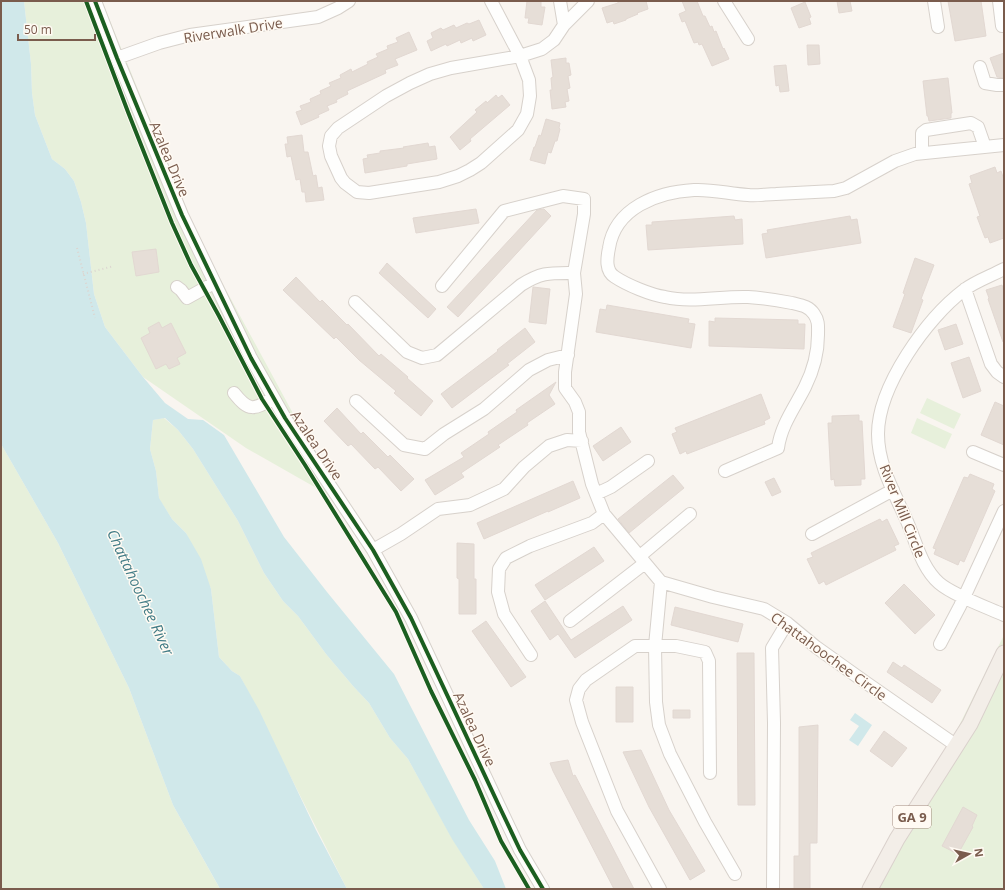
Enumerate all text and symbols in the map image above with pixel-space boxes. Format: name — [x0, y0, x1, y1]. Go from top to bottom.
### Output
street label: Riverwalk Drive — [182, 13, 284, 47]
scale bar — [18, 16, 95, 42]
text: 50 m — [24, 21, 52, 38]
street label: Azalea Drive — [146, 118, 194, 200]
street label: Azalea Drive — [287, 406, 347, 484]
street label: River Mill Circle — [876, 461, 930, 561]
water label: Chattahoochee River — [103, 526, 179, 659]
street label: Chattahoochee Circle — [767, 607, 891, 705]
street label: Azalea Drive — [449, 689, 501, 770]
road number: GA 9 — [893, 806, 931, 828]
north arrow — [949, 834, 989, 874]
text: N — [971, 847, 987, 858]

